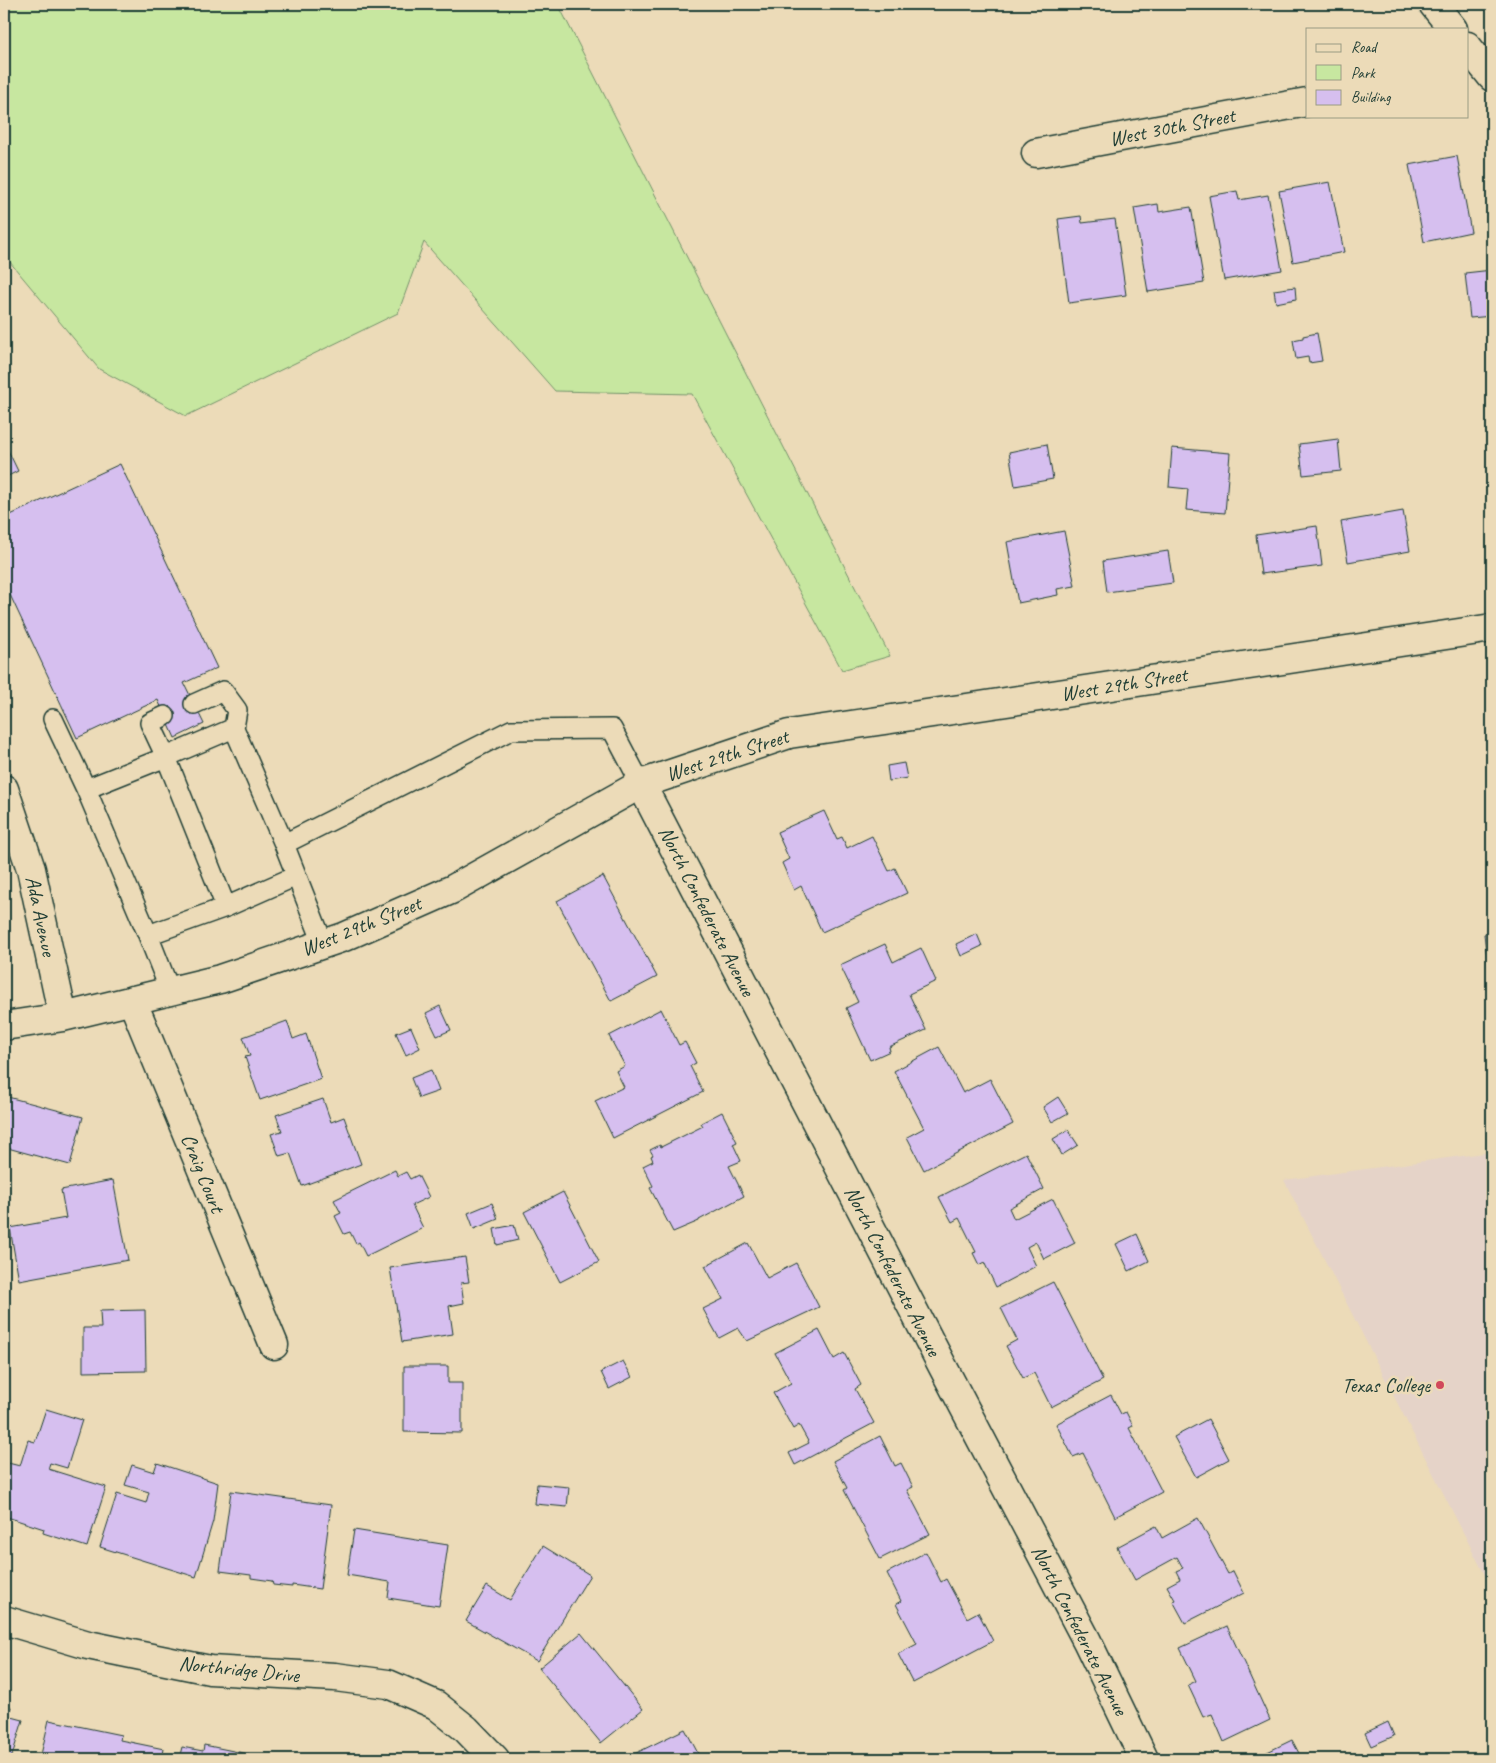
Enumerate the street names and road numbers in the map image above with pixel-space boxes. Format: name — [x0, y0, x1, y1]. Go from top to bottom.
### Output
street label: West 30th Street — [1107, 102, 1239, 152]
street label: West 29th Street — [1059, 661, 1191, 707]
street label: West 29th Street — [663, 722, 793, 787]
street label: North Confederate Avenue — [653, 822, 762, 1001]
street label: Ada Avenue — [20, 873, 63, 961]
street label: West 29th Street — [297, 889, 427, 962]
street label: Craig Court — [175, 1130, 231, 1218]
street label: North Confederate Avenue — [839, 1182, 948, 1361]
street label: North Confederate Avenue — [1026, 1541, 1135, 1720]
street label: Northridge Drive — [178, 1650, 302, 1688]

